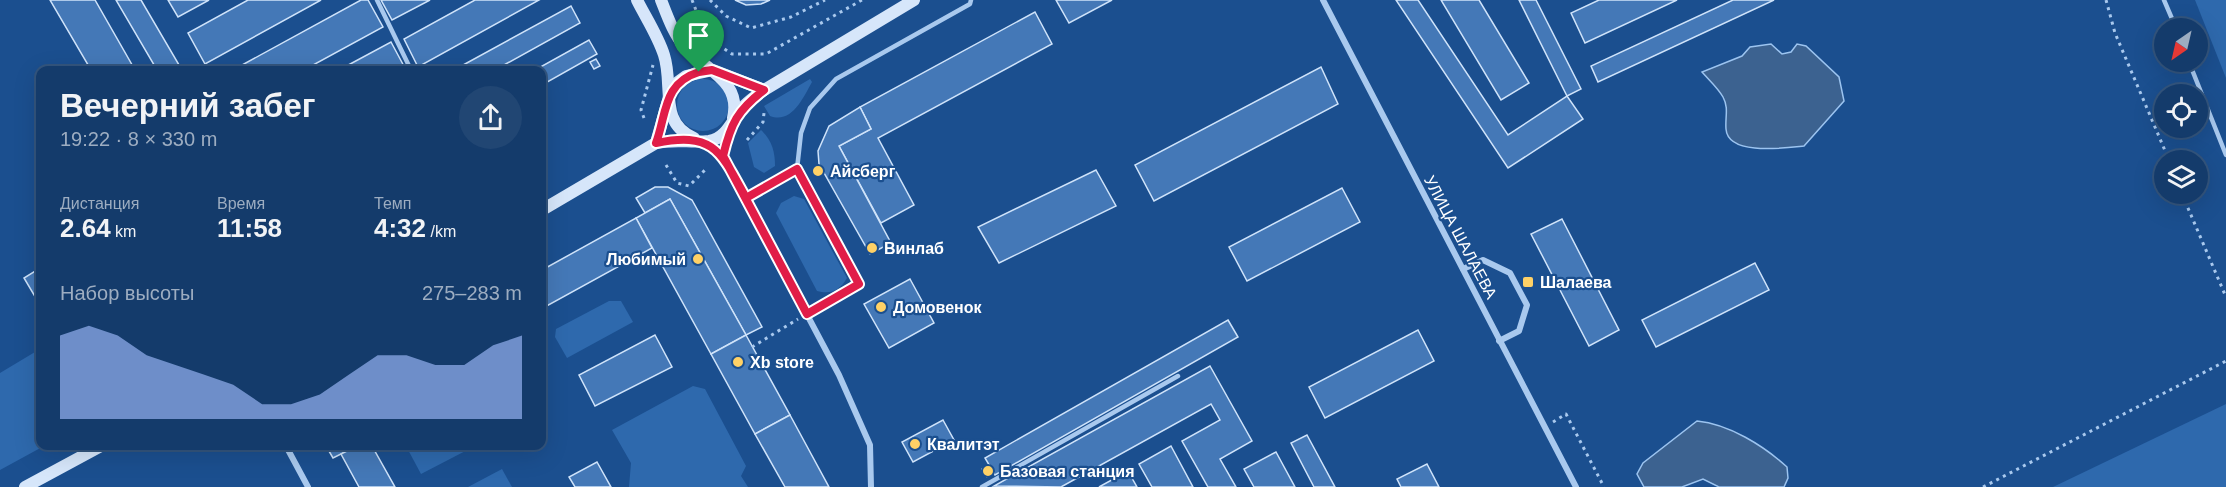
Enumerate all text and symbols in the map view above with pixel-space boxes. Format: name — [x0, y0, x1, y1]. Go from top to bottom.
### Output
pin — [673, 10, 724, 72]
north arrow — [2154, 18, 2208, 72]
map controls — [2154, 18, 2208, 204]
icon: arrive — [682, 19, 715, 52]
button: locate — [2154, 84, 2208, 138]
button: share — [459, 86, 522, 149]
text: Вечерний забег — [60, 87, 316, 124]
text: 19:22 · 8 × 330 m — [60, 128, 217, 150]
button: layers — [2154, 150, 2208, 204]
place label: Айсберг — [830, 163, 896, 180]
marker: Айсберг — [811, 164, 825, 178]
street label: УЛИЦА ШАЛАЕВА — [1421, 173, 1500, 302]
text: Дистанция — [60, 195, 139, 212]
text: Время — [217, 195, 265, 212]
text: Темп — [374, 195, 411, 212]
text: 2.64 — [60, 213, 111, 243]
text: 11:58 — [217, 213, 282, 243]
text: 4:32 — [374, 213, 426, 243]
text: km — [111, 223, 136, 240]
text: /km — [426, 223, 456, 240]
place label: Винлаб — [884, 240, 944, 257]
marker: Винлаб — [865, 241, 879, 255]
place label: Любимый — [606, 251, 686, 268]
marker: Любимый — [691, 252, 705, 266]
place label: Шалаева — [1540, 274, 1612, 291]
marker: Шалаева — [1521, 275, 1535, 289]
text: Набор высоты — [60, 282, 194, 304]
text: 275–283 m — [422, 282, 522, 304]
place label: Домовенок — [893, 299, 983, 316]
marker: Домовенок — [874, 300, 888, 314]
place label: Xb store — [750, 354, 814, 371]
marker: Xb store — [731, 355, 745, 369]
place label: Квалитэт — [927, 436, 1000, 453]
marker: Квалитэт — [908, 437, 922, 451]
place label: Базовая станция — [1000, 463, 1135, 480]
marker: Базовая станция — [981, 464, 995, 478]

